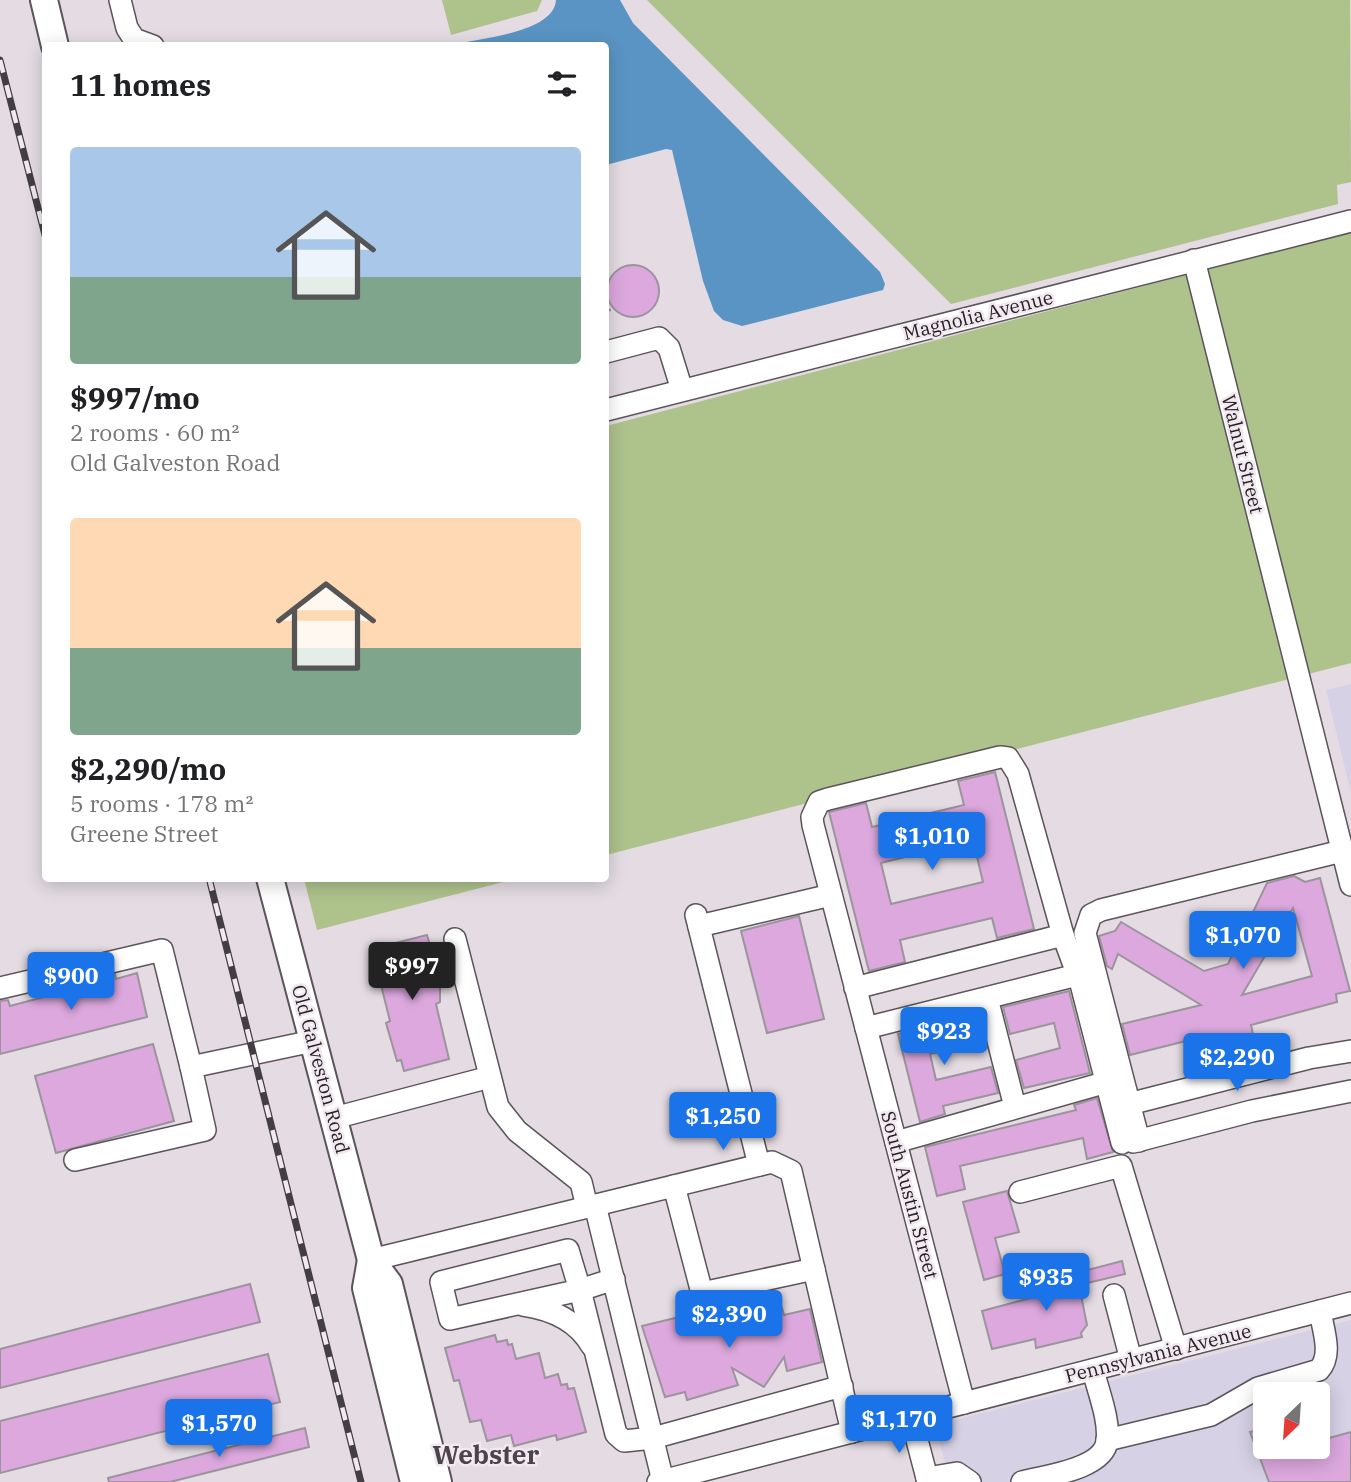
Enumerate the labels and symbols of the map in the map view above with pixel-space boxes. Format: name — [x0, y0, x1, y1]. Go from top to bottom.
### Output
street label: Magnolia Avenue — [901, 285, 1055, 345]
street label: Walnut Street — [1217, 392, 1269, 516]
pin: $1,010 — [875, 812, 989, 872]
pin: $1,070 — [1186, 912, 1300, 971]
pin: $997 — [371, 942, 453, 1002]
pin: $900 — [30, 953, 112, 1012]
street label: Old Galveston Road — [287, 982, 355, 1156]
pin: $923 — [903, 1007, 985, 1067]
pin: $2,290 — [1180, 1034, 1294, 1093]
pin: $1,250 — [666, 1092, 780, 1152]
street label: South Austin Street — [876, 1108, 944, 1282]
pin: $935 — [1005, 1254, 1087, 1313]
pin: $2,390 — [672, 1290, 786, 1350]
street label: Pennsylvania Avenue — [1062, 1318, 1254, 1388]
north arrow — [1253, 1382, 1330, 1460]
pin: $1,170 — [842, 1396, 956, 1455]
pin: $1,570 — [162, 1400, 276, 1459]
district label: Webster — [433, 1437, 540, 1471]

